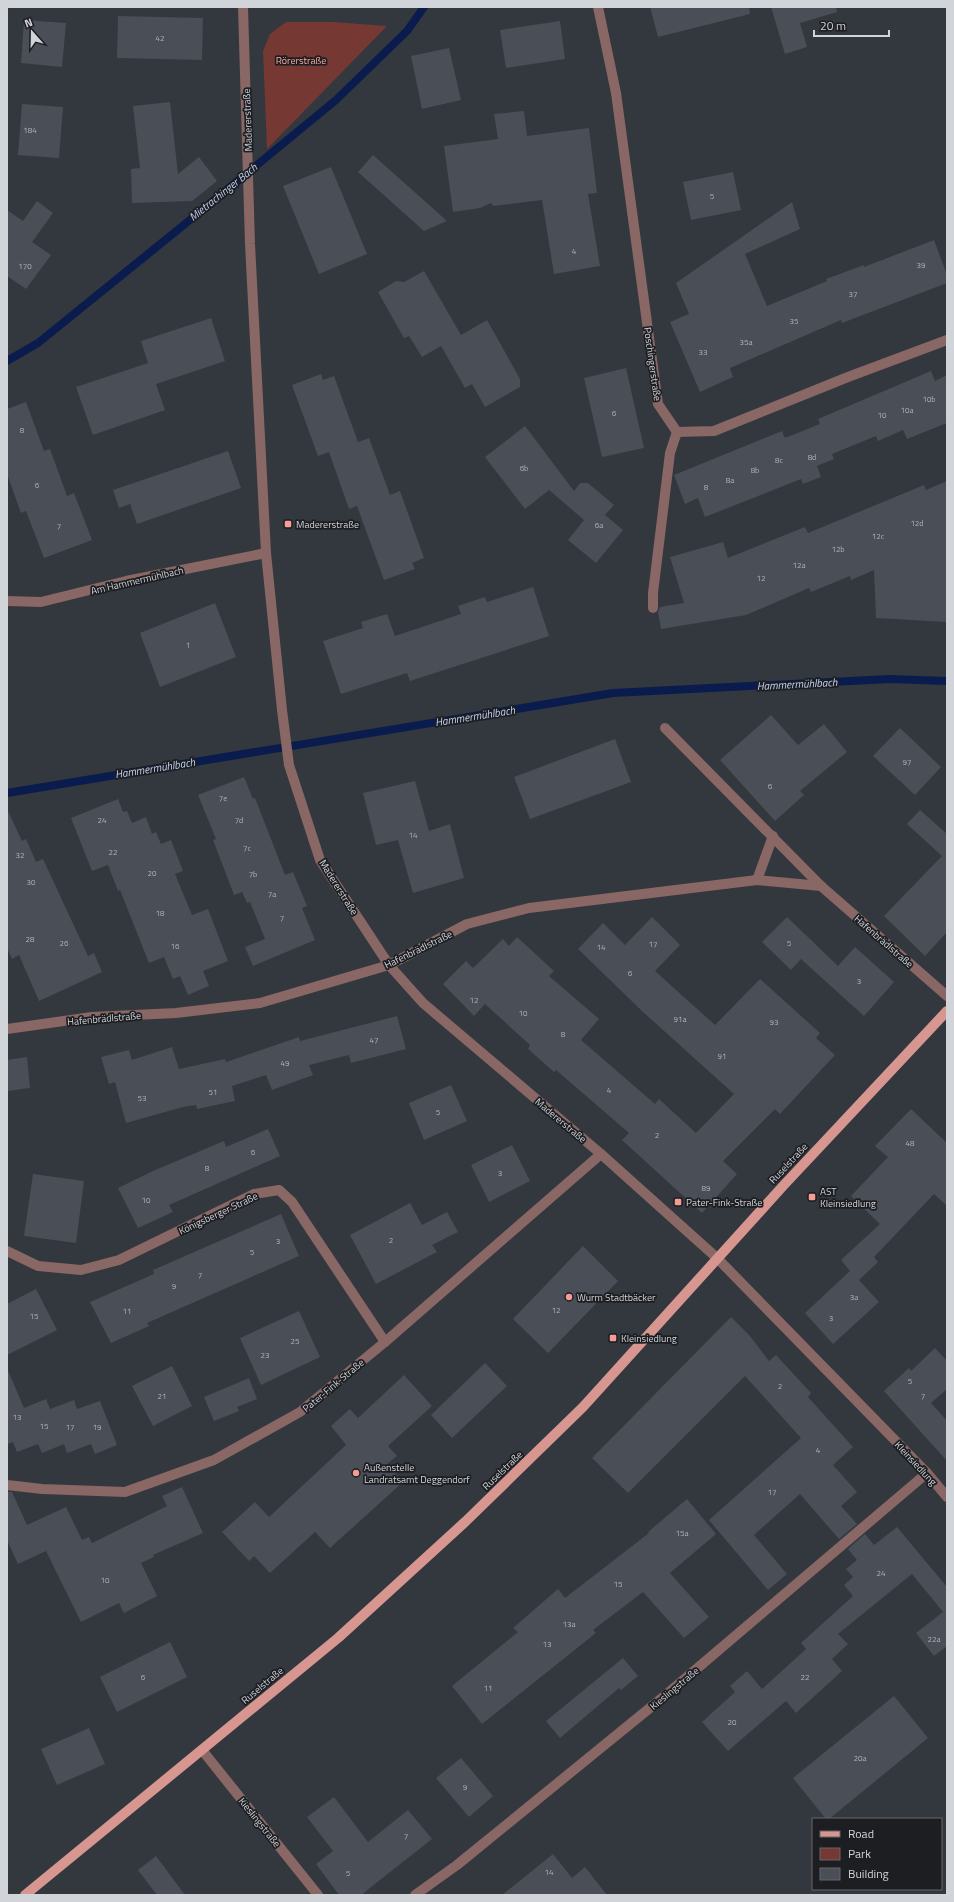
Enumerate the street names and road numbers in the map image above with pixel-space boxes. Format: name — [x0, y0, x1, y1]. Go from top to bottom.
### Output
street label: Madererstraße — [239, 88, 256, 152]
street label: Poschingerstraße — [640, 326, 665, 402]
street label: Am Hammermühlbach — [89, 563, 185, 598]
street label: Madererstraße — [316, 857, 362, 918]
street label: Hafenbrädlstraße — [851, 911, 917, 971]
street label: Hafenbrädlstraße — [382, 926, 455, 972]
street label: Hafenbrädlstraße — [66, 1008, 142, 1029]
street label: Madererstraße — [532, 1094, 590, 1146]
street label: Ruselstraße — [766, 1140, 811, 1187]
street label: Königsberger Straße — [176, 1189, 260, 1238]
street label: Pater-Fink-Straße — [299, 1355, 367, 1416]
street label: Kleinsiedlung — [891, 1438, 940, 1489]
street label: Ruselstraße — [479, 1447, 526, 1493]
street label: Ruselstraße — [238, 1663, 287, 1707]
street label: Kieslingstraße — [647, 1663, 702, 1713]
street label: Kieslingstraße — [235, 1794, 284, 1850]

